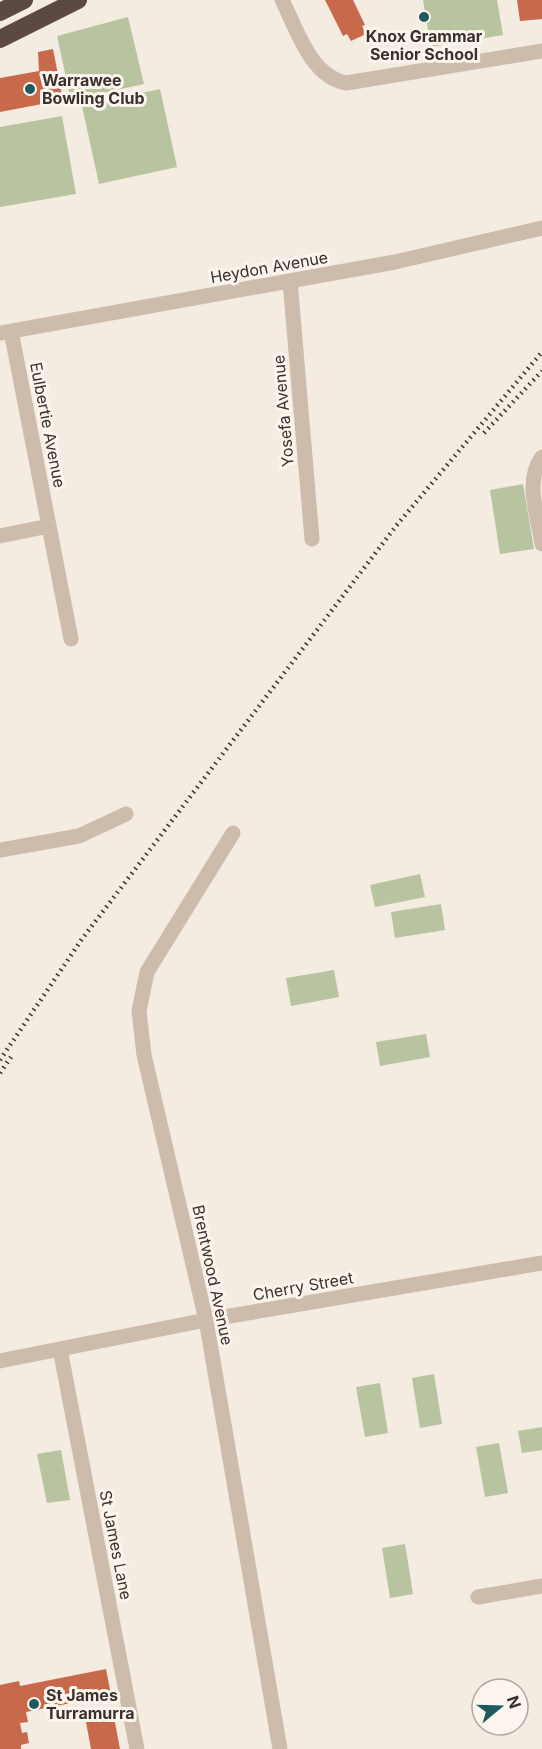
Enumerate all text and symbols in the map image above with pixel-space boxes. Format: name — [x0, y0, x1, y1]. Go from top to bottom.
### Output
marker: Knox Grammar Senior School — [417, 10, 431, 24]
place label: Knox Grammar Senior School — [366, 26, 483, 64]
place label: Warrawee Bowling Club — [42, 70, 145, 108]
marker: Warrawee Bowling Club — [23, 82, 37, 96]
street label: Heydon Avenue — [209, 247, 329, 287]
street label: Yosefa Avenue — [268, 354, 298, 468]
street label: Eulbertie Avenue — [26, 361, 70, 489]
street label: Brentwood Avenue — [188, 1203, 238, 1347]
street label: Cherry Street — [251, 1267, 355, 1305]
street label: St James Lane — [96, 1489, 136, 1601]
north arrow — [470, 1677, 530, 1737]
place label: St James Turramurra — [46, 1685, 134, 1723]
text: N — [503, 1693, 526, 1711]
marker: St James Turramurra — [27, 1697, 41, 1711]

